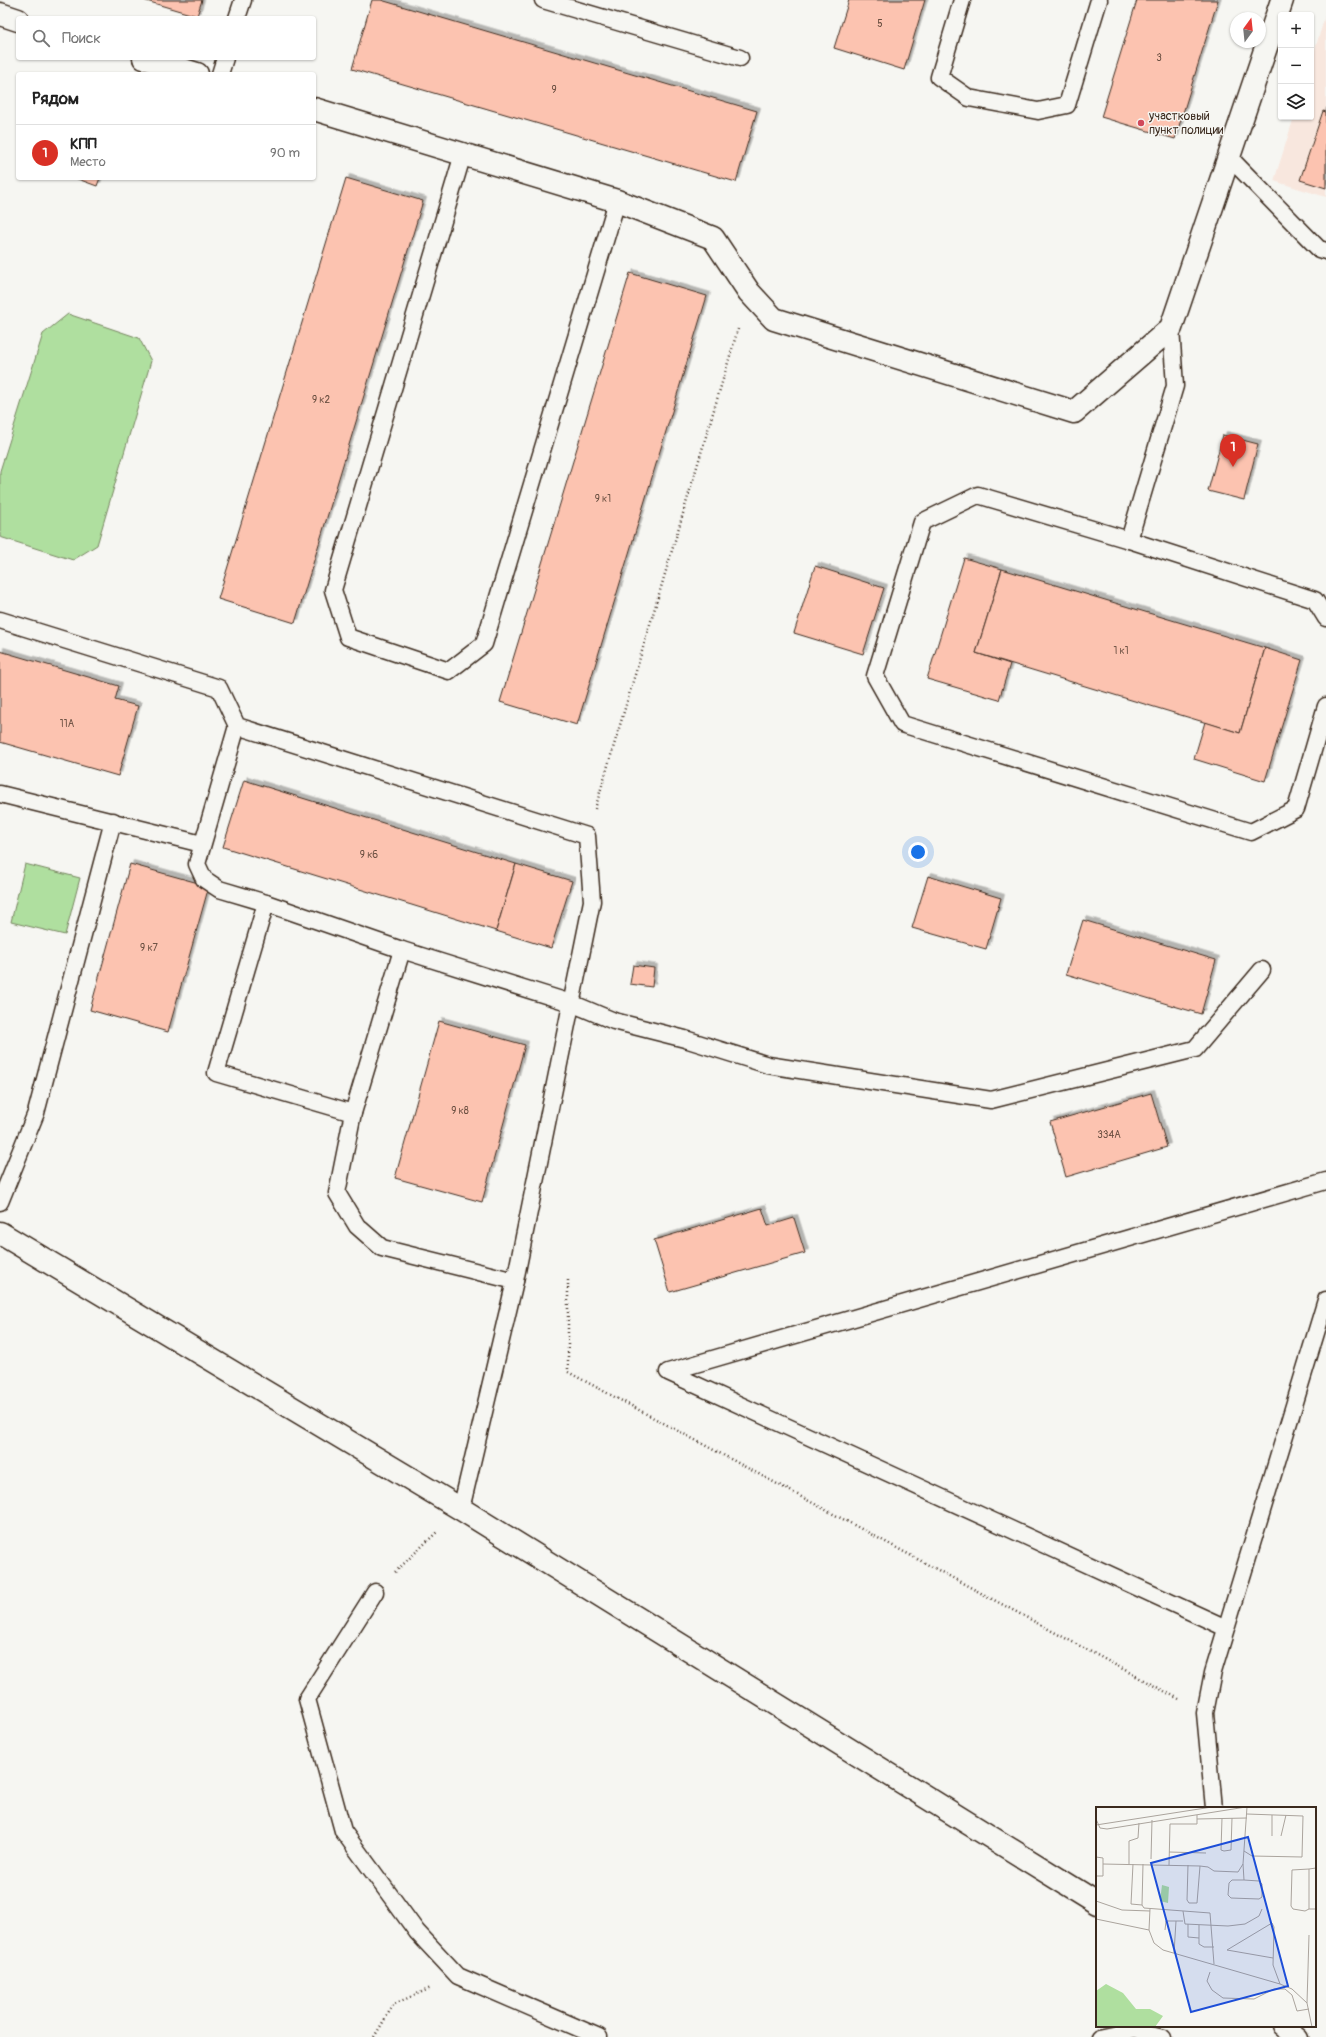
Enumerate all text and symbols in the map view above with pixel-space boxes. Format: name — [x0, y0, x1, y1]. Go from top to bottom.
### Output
north arrow — [1230, 12, 1266, 48]
map controls — [1278, 12, 1314, 120]
button: + — [1278, 12, 1314, 48]
search box — [16, 16, 316, 60]
house number: 5 — [877, 18, 883, 30]
icon: search — [30, 27, 52, 49]
text: Поиск — [62, 29, 101, 48]
button: − — [1278, 48, 1314, 84]
house number: 3 — [1156, 52, 1162, 64]
house number: 9 — [551, 84, 557, 96]
button: layers — [1278, 84, 1314, 120]
text: Рядом — [32, 88, 79, 109]
place label: участковый пункт полиции — [1148, 109, 1224, 138]
marker: участковый пункт полиции — [1136, 118, 1146, 128]
text: КПП — [70, 135, 97, 154]
text: 1 — [42, 145, 48, 161]
text: 90 m — [270, 145, 300, 161]
text: Место — [70, 154, 106, 170]
house number: 9 к2 — [312, 394, 330, 406]
pin: 1 — [1220, 434, 1246, 467]
house number: 9 к1 — [595, 493, 611, 505]
house number: 1 к1 — [1113, 645, 1129, 657]
house number: 11А — [60, 718, 75, 730]
your location — [908, 842, 928, 862]
house number: 9 к6 — [360, 849, 378, 861]
house number: 9 к7 — [140, 942, 159, 954]
house number: 9 к8 — [451, 1105, 469, 1117]
house number: 334А — [1097, 1129, 1121, 1141]
inset map — [1096, 1807, 1316, 2027]

